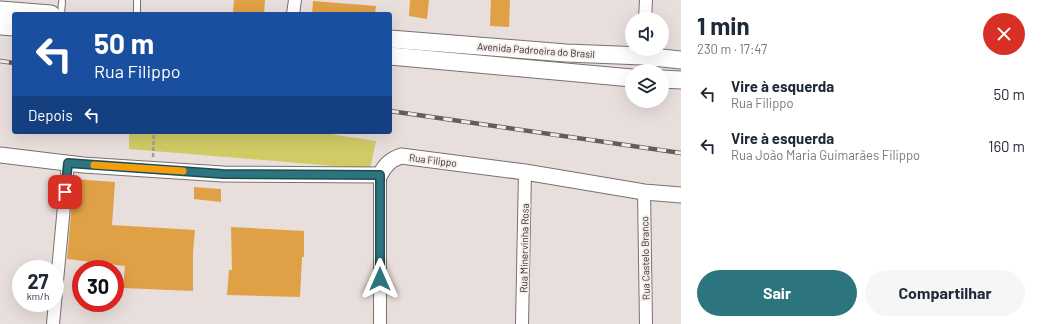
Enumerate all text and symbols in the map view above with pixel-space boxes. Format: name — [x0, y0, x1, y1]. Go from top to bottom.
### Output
text: 1 min — [697, 11, 750, 40]
map controls — [625, 12, 669, 108]
button: sound — [625, 12, 669, 56]
button: close — [983, 13, 1025, 55]
text: 50 m — [94, 26, 154, 60]
icon: left — [28, 28, 80, 80]
street label: Avenida Padroeira do Brasil — [477, 40, 595, 60]
text: 230 m · 17:47 — [697, 41, 767, 57]
text: Rua Filippo — [94, 60, 181, 82]
button: layers — [625, 64, 669, 108]
text: Vire à esquerda — [731, 77, 834, 95]
icon: left — [697, 83, 719, 105]
text: 50 m — [993, 85, 1025, 103]
text: Rua Filippo — [731, 95, 794, 111]
icon: left — [81, 104, 103, 126]
text: Depois — [28, 106, 73, 124]
text: Vire à esquerda — [731, 129, 834, 147]
icon: left — [697, 135, 719, 157]
text: 160 m — [988, 137, 1025, 155]
text: Rua João Maria Guimarães Filippo — [731, 147, 920, 163]
street label: Rua Filippo — [408, 151, 458, 169]
pin — [48, 175, 82, 209]
icon: arrive — [54, 181, 76, 203]
street label: Rua Minervinha Rosa — [517, 203, 531, 293]
street label: Rua Castelo Branco — [638, 216, 652, 300]
position arrow — [359, 258, 401, 300]
speed limit sign: 30 — [72, 260, 124, 312]
text: 27 — [27, 269, 49, 293]
button: Sair — [697, 270, 857, 316]
button: Compartilhar — [865, 270, 1025, 316]
text: km/h — [27, 290, 49, 302]

